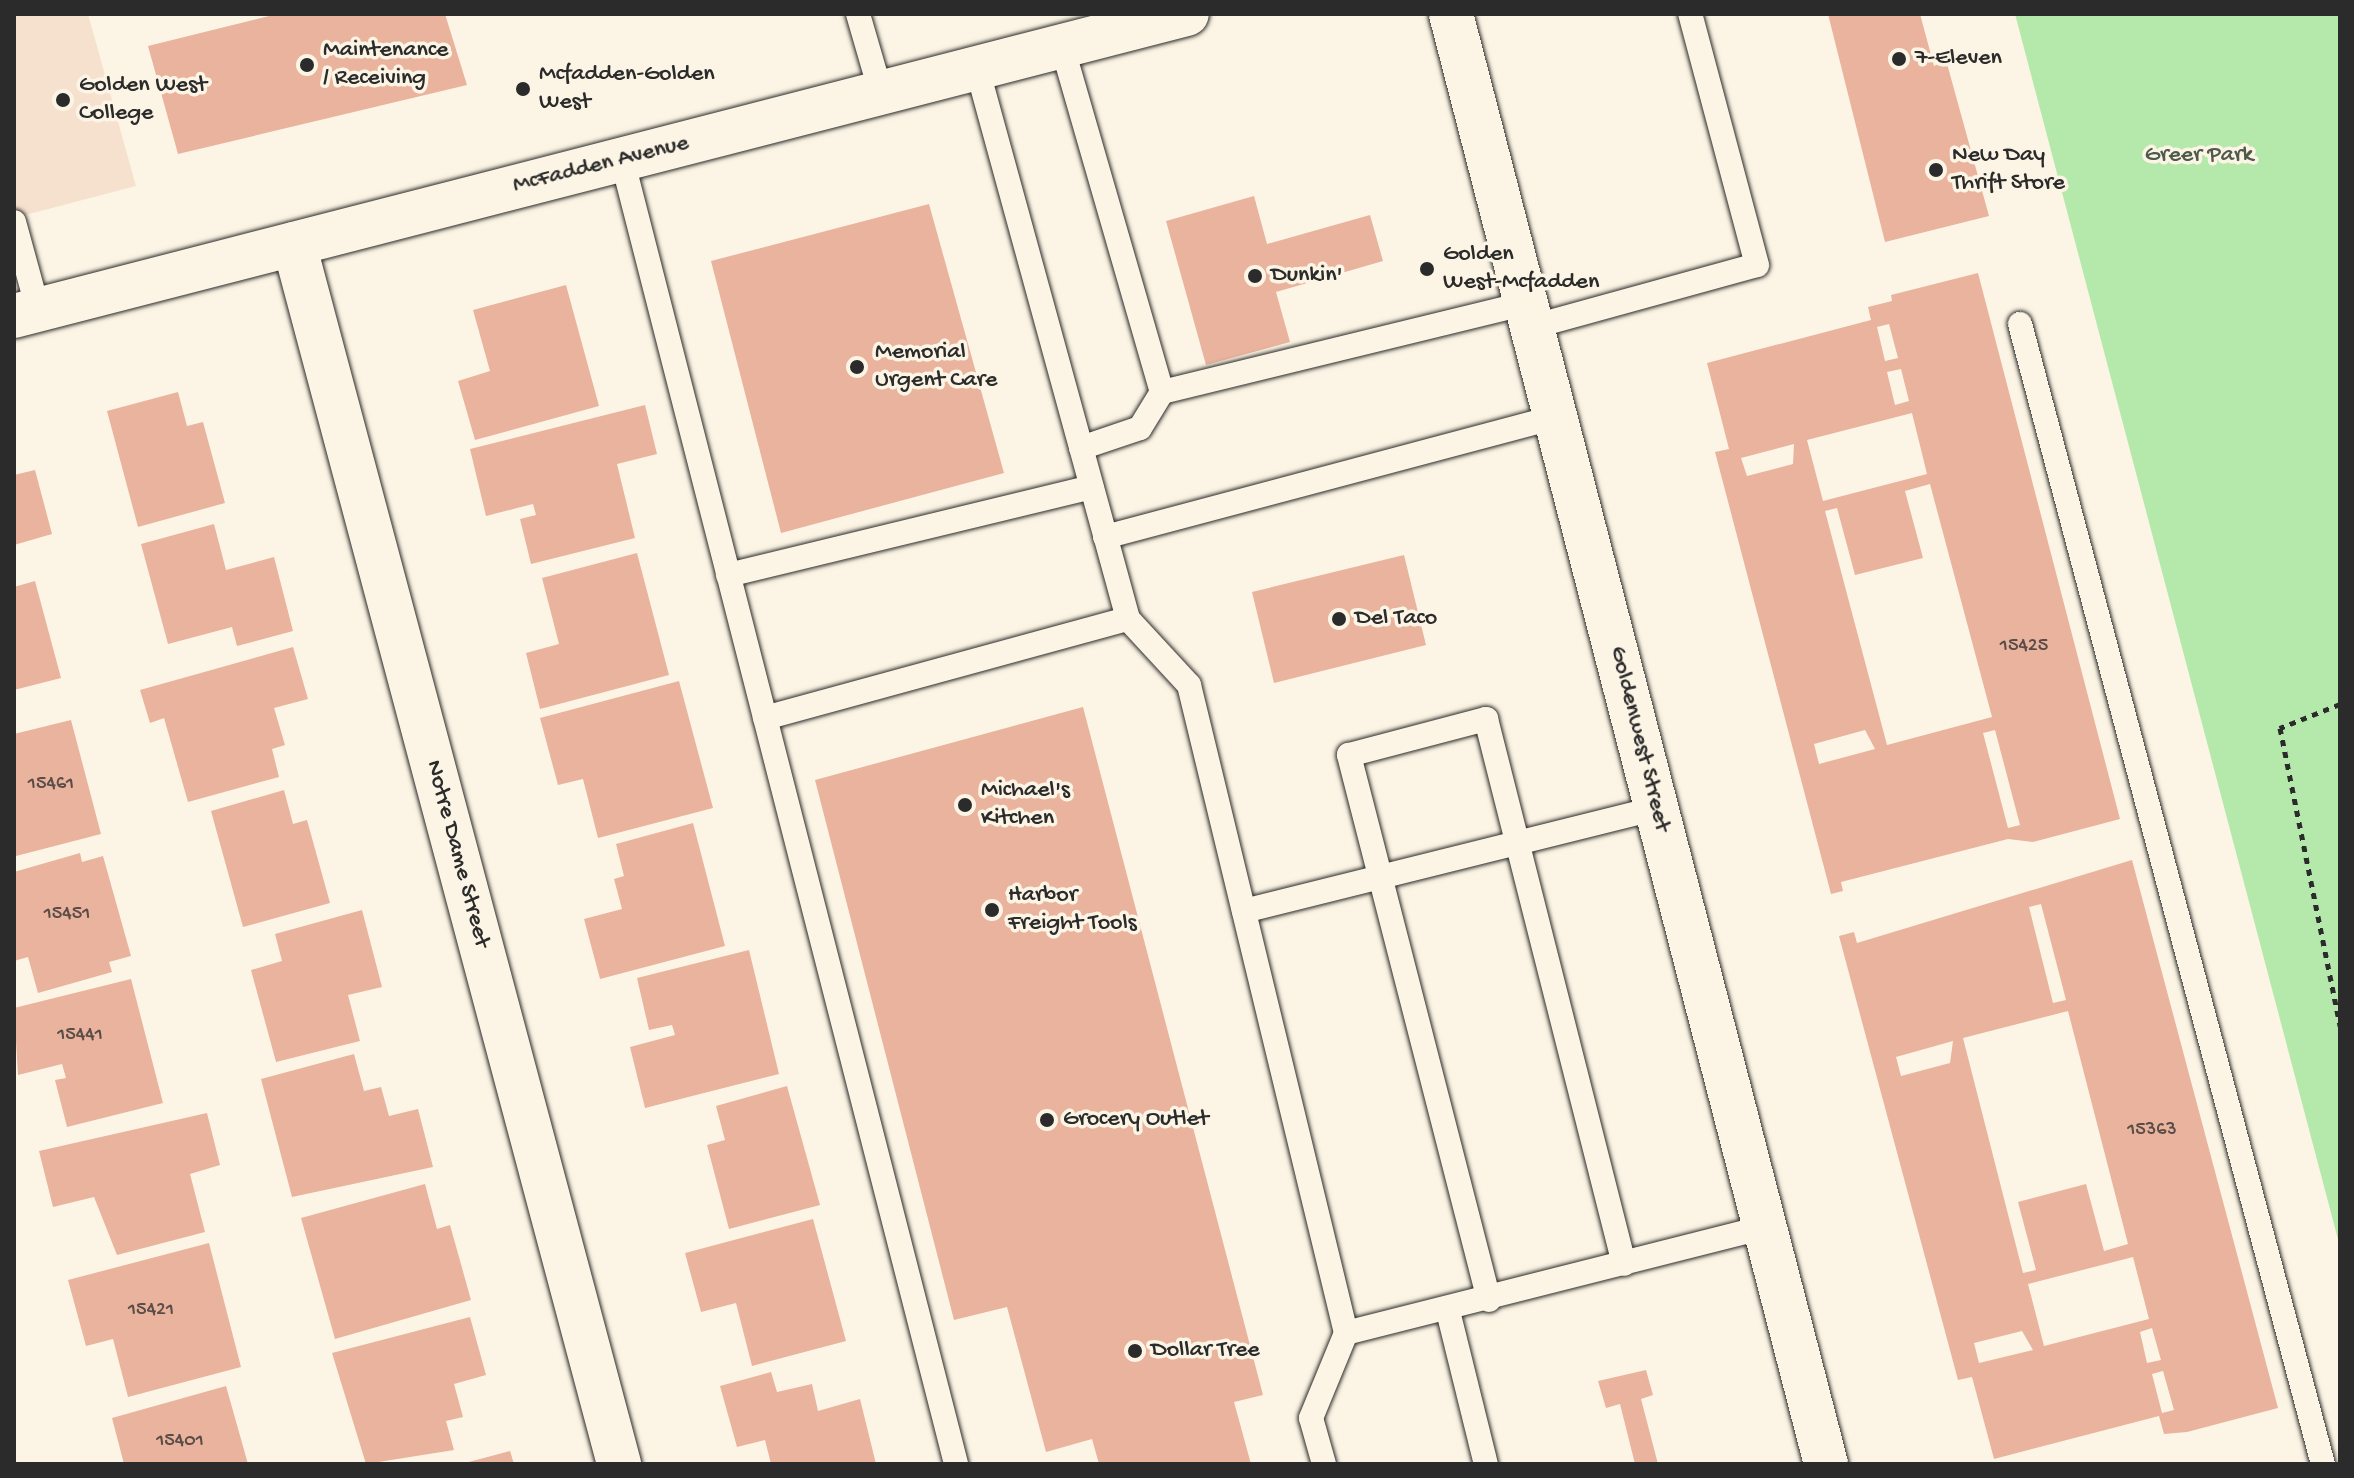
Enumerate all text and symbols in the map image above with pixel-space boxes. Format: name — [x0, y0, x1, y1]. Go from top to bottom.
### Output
place label: Maintenance / Receiving — [323, 37, 448, 93]
place label: 7-Eleven — [1915, 45, 2002, 73]
marker: 7-Eleven — [1890, 50, 1908, 68]
marker: Maintenance / Receiving — [298, 56, 316, 74]
place label: Mcfadden-Golden West — [539, 61, 715, 117]
place label: Golden West College — [79, 72, 207, 128]
marker: Mcfadden-Golden West — [514, 80, 532, 98]
marker: Golden West College — [54, 91, 72, 109]
street label: McFadden Avenue — [510, 129, 692, 201]
place label: New Day Thrift Store — [1952, 142, 2065, 198]
park label: Greer Park — [2145, 142, 2253, 170]
marker: New Day Thrift Store — [1927, 161, 1945, 179]
place label: Golden West-Mcfadden — [1443, 241, 1599, 297]
marker: Golden West-Mcfadden — [1418, 260, 1436, 278]
place label: Dunkin' — [1271, 262, 1343, 290]
marker: Dunkin' — [1246, 267, 1264, 285]
place label: Memorial Urgent Care — [875, 339, 997, 395]
marker: Memorial Urgent Care — [846, 356, 868, 378]
place label: Del Taco — [1355, 605, 1437, 633]
marker: Del Taco — [1330, 610, 1348, 628]
house number: 15425 — [2000, 634, 2048, 658]
street label: Goldenwest Street — [1602, 643, 1676, 835]
street label: Notre Dame Street — [418, 757, 496, 951]
house number: 15461 — [28, 772, 74, 796]
place label: Michael's Kitchen — [981, 777, 1070, 833]
marker: Michael's Kitchen — [956, 796, 974, 814]
place label: Harbor Freight Tools — [1008, 882, 1137, 938]
marker: Harbor Freight Tools — [983, 901, 1001, 919]
house number: 15451 — [44, 902, 90, 926]
house number: 15441 — [57, 1023, 103, 1047]
place label: Grocery Outlet — [1063, 1106, 1209, 1134]
marker: Grocery Outlet — [1038, 1111, 1056, 1129]
house number: 15363 — [2127, 1118, 2177, 1142]
house number: 15421 — [128, 1298, 174, 1322]
place label: Dollar Tree — [1151, 1337, 1260, 1365]
marker: Dollar Tree — [1126, 1342, 1144, 1360]
house number: 15401 — [156, 1429, 204, 1453]

